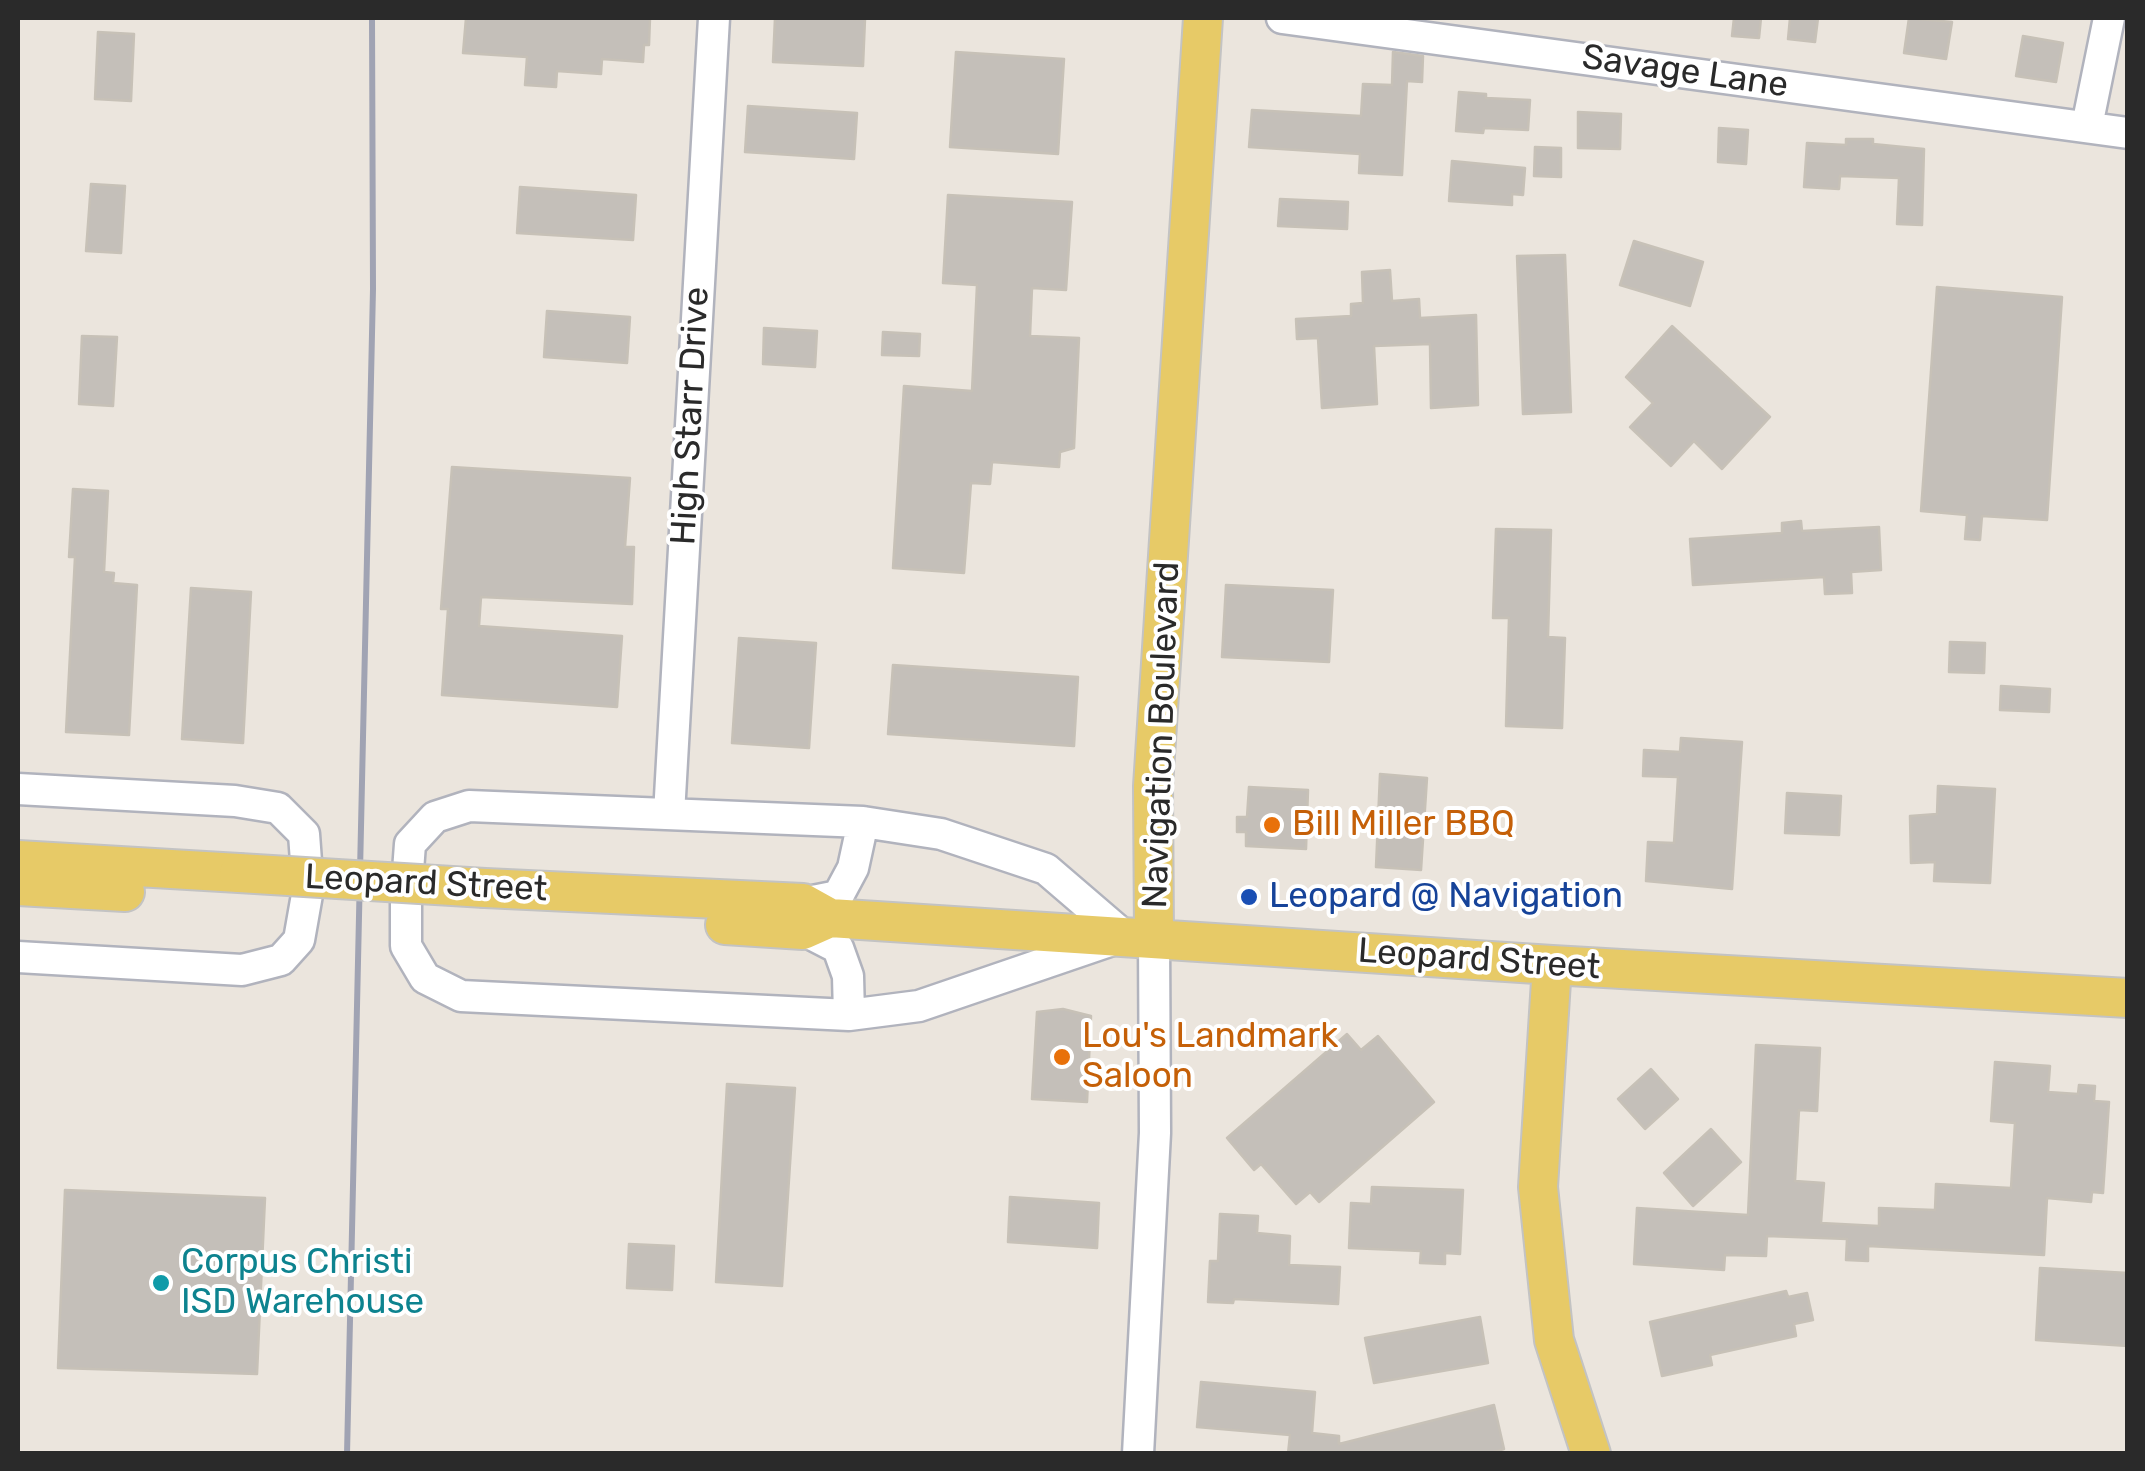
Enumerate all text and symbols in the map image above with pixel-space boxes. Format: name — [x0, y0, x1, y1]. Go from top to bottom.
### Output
street label: Savage Lane — [1579, 37, 1791, 107]
street label: High Starr Drive — [663, 286, 719, 546]
street label: Navigation Boulevard — [1135, 561, 1189, 909]
place label: Bill Miller BBQ — [1292, 804, 1515, 846]
marker: Bill Miller BBQ — [1261, 814, 1283, 836]
street label: Leopard Street — [304, 857, 548, 911]
place label: Leopard @ Navigation — [1269, 876, 1623, 918]
marker: Leopard @ Navigation — [1238, 886, 1260, 908]
street label: Leopard Street — [1356, 931, 1602, 989]
place label: Lou's Landmark Saloon — [1082, 1016, 1338, 1098]
marker: Lou's Landmark Saloon — [1051, 1046, 1073, 1068]
place label: Corpus Christi ISD Warehouse — [181, 1242, 424, 1324]
marker: Corpus Christi ISD Warehouse — [150, 1272, 172, 1294]

